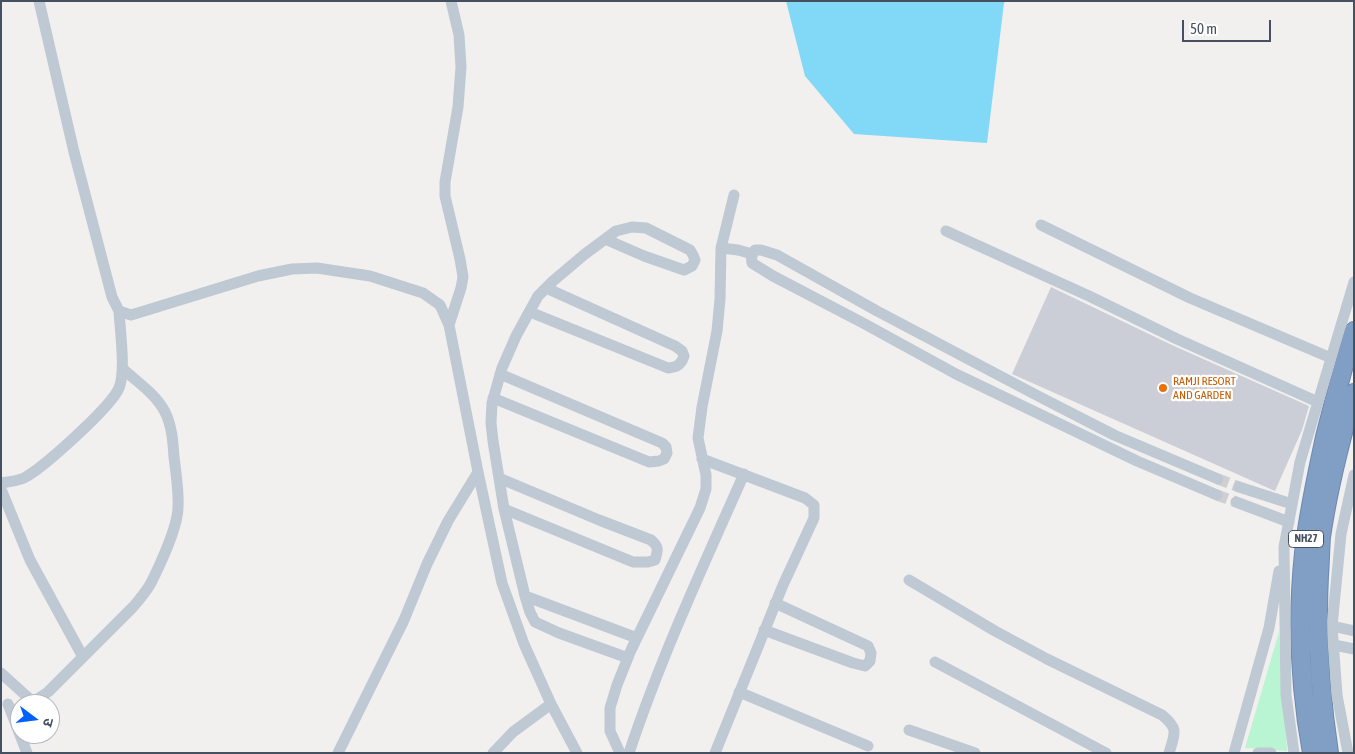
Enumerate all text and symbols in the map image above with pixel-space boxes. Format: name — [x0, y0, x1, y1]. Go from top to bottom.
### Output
scale bar — [1185, 10, 1274, 42]
text: 50 m — [1190, 20, 1217, 37]
place label: RAMJI RESORT AND GARDEN — [1173, 374, 1236, 402]
marker: RAMJI RESORT AND GARDEN — [1157, 382, 1169, 394]
road number: NH27 — [1288, 530, 1324, 548]
north arrow — [10, 694, 60, 744]
text: उ — [40, 717, 57, 729]

